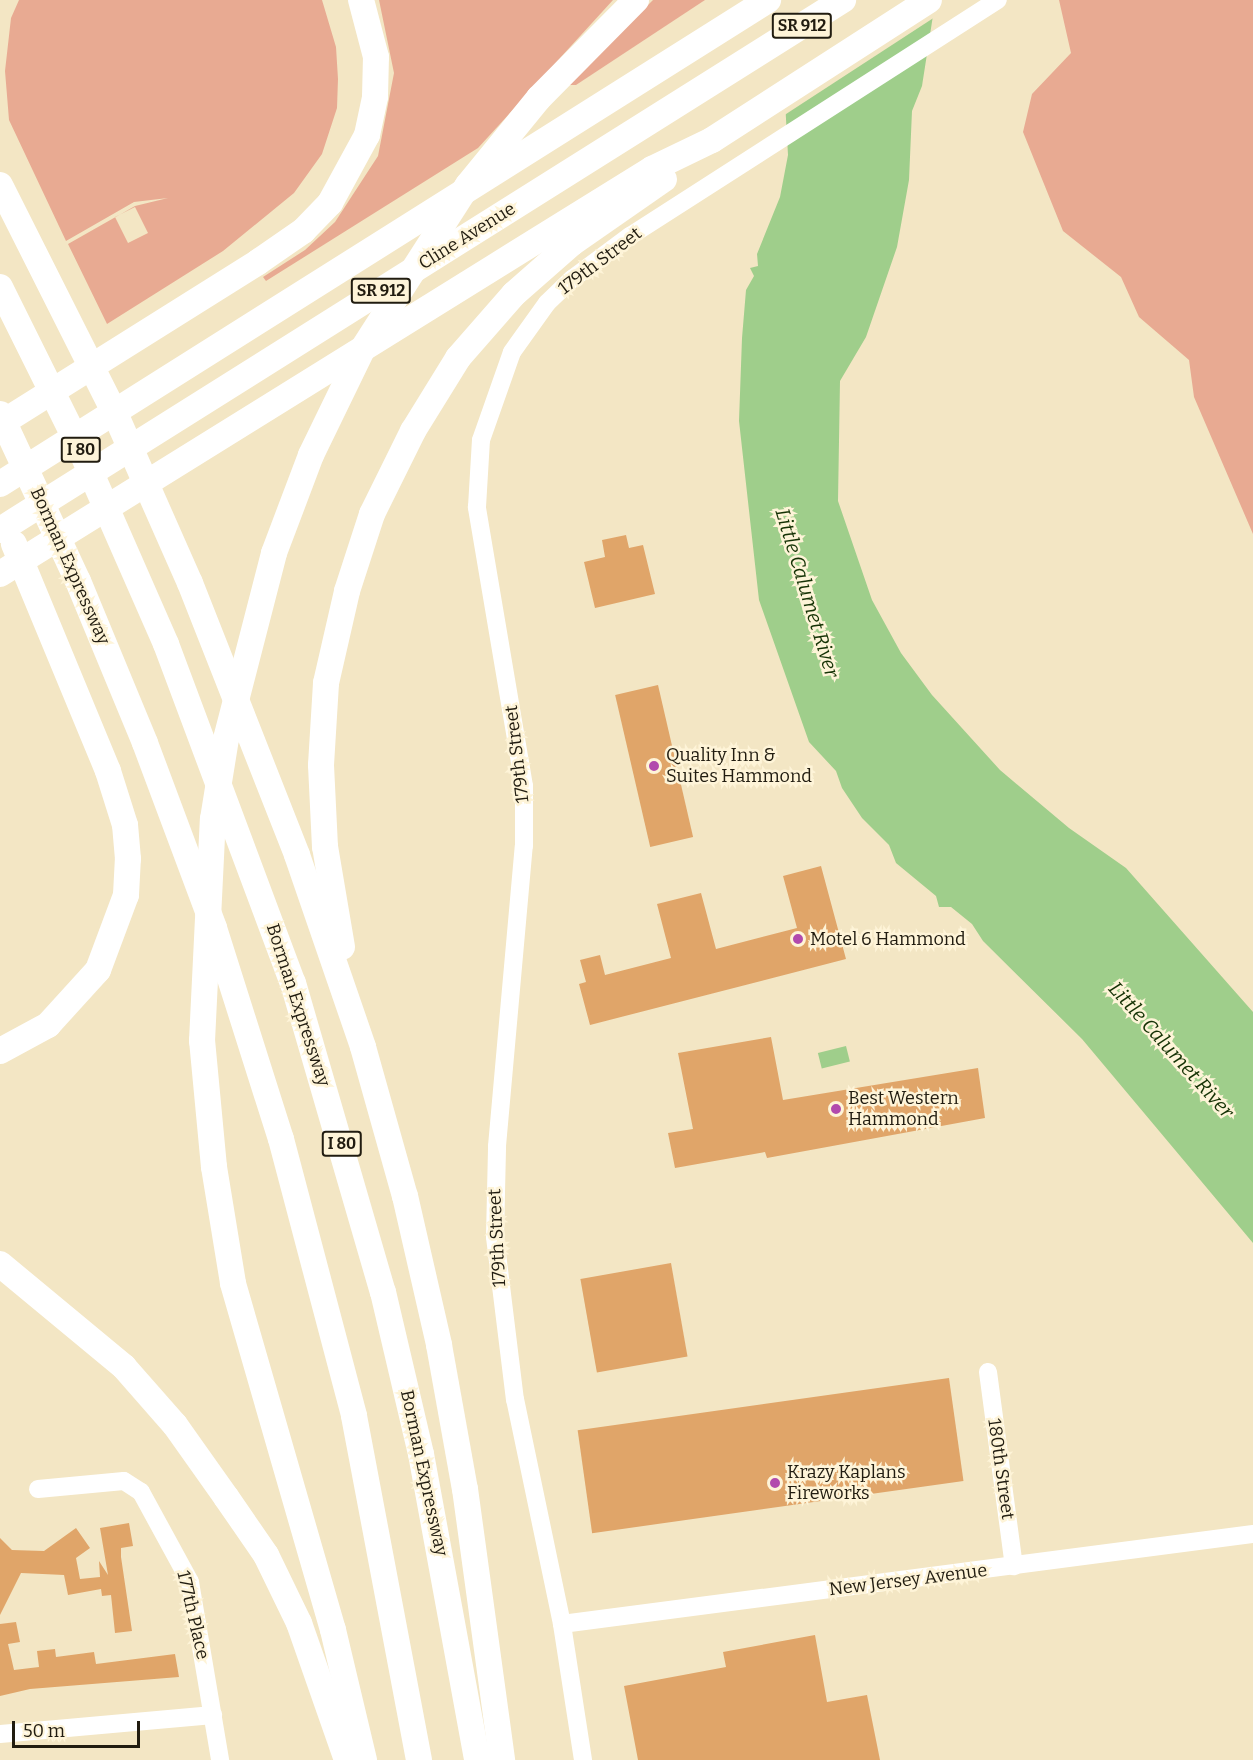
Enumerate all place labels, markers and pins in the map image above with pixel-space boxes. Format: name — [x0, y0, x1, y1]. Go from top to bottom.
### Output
place label: Quality Inn & Suites Hammond — [666, 745, 812, 788]
marker: Quality Inn & Suites Hammond — [647, 759, 661, 773]
place label: Motel 6 Hammond — [810, 928, 966, 950]
marker: Motel 6 Hammond — [791, 932, 805, 946]
place label: Best Western Hammond — [848, 1088, 959, 1130]
marker: Best Western Hammond — [829, 1102, 843, 1116]
place label: Krazy Kaplans Fireworks — [787, 1462, 906, 1504]
marker: Krazy Kaplans Fireworks — [768, 1476, 782, 1490]

